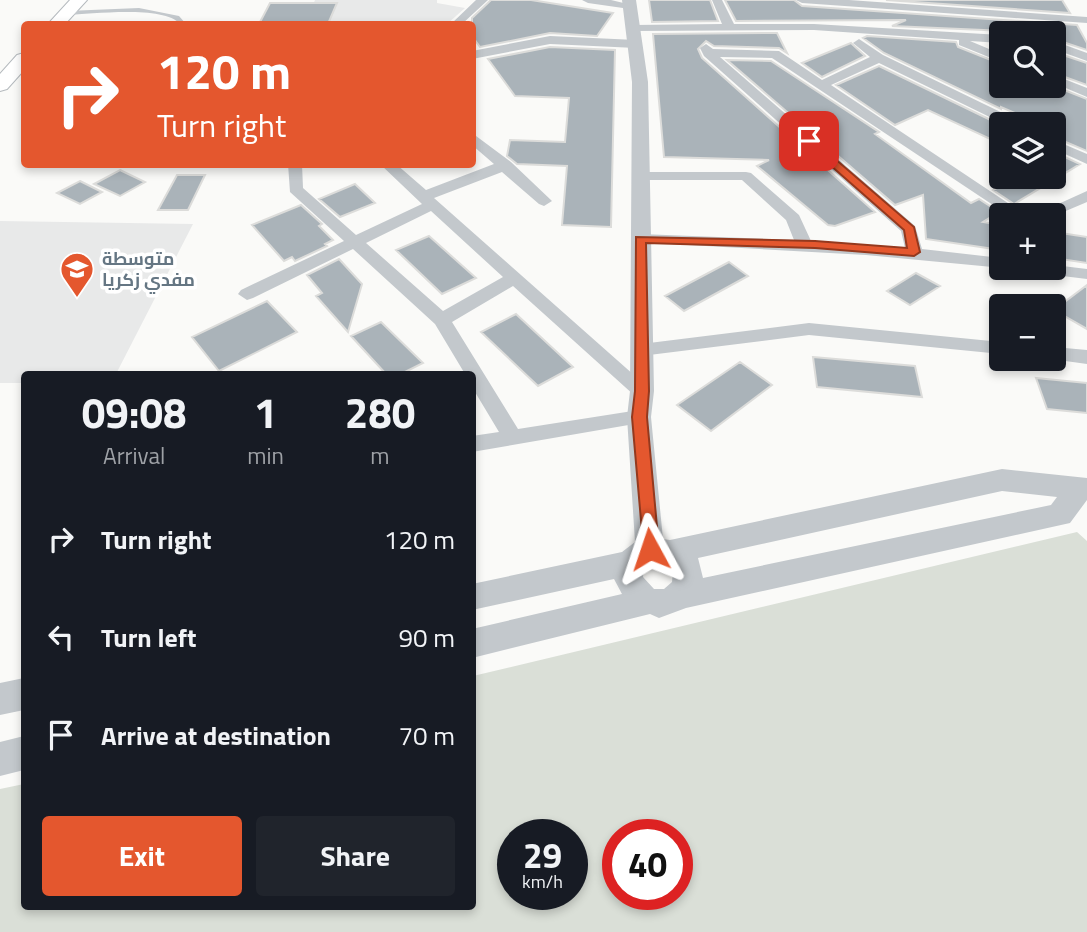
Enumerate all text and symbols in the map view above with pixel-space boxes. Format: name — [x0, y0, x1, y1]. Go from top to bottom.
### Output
map controls — [989, 21, 1066, 371]
button: search — [989, 21, 1066, 98]
text: 120 m — [157, 33, 291, 108]
icon: right — [42, 49, 133, 140]
text: Turn right — [157, 101, 286, 149]
pin — [779, 111, 839, 171]
button: layers — [989, 112, 1066, 189]
icon: arrive — [790, 122, 828, 160]
button: + — [989, 203, 1066, 280]
place label: متوسطة مفدي زكريا — [102, 245, 195, 294]
school or university icon: متوسطة مفدي زكريا — [58, 250, 96, 299]
button: − — [989, 294, 1066, 371]
text: 09:08 — [82, 380, 187, 444]
text: 1 — [254, 380, 277, 444]
text: 280 — [345, 380, 415, 444]
text: Arrival — [103, 438, 165, 473]
text: min — [247, 438, 284, 473]
text: m — [370, 438, 390, 473]
position arrow — [613, 512, 687, 586]
icon: right — [42, 520, 80, 558]
text: Turn right — [101, 520, 212, 559]
text: 120 m — [384, 520, 455, 559]
icon: left — [42, 618, 80, 656]
text: Turn left — [101, 618, 196, 657]
text: 90 m — [398, 618, 455, 657]
icon: arrive — [42, 716, 80, 754]
text: Arrive at destination — [101, 716, 331, 755]
text: 70 m — [398, 716, 455, 755]
button: Exit — [42, 816, 242, 896]
button: Share — [256, 816, 455, 896]
speed limit sign: 40 — [602, 819, 693, 910]
text: 29 — [523, 828, 562, 882]
text: km/h — [522, 868, 563, 895]

